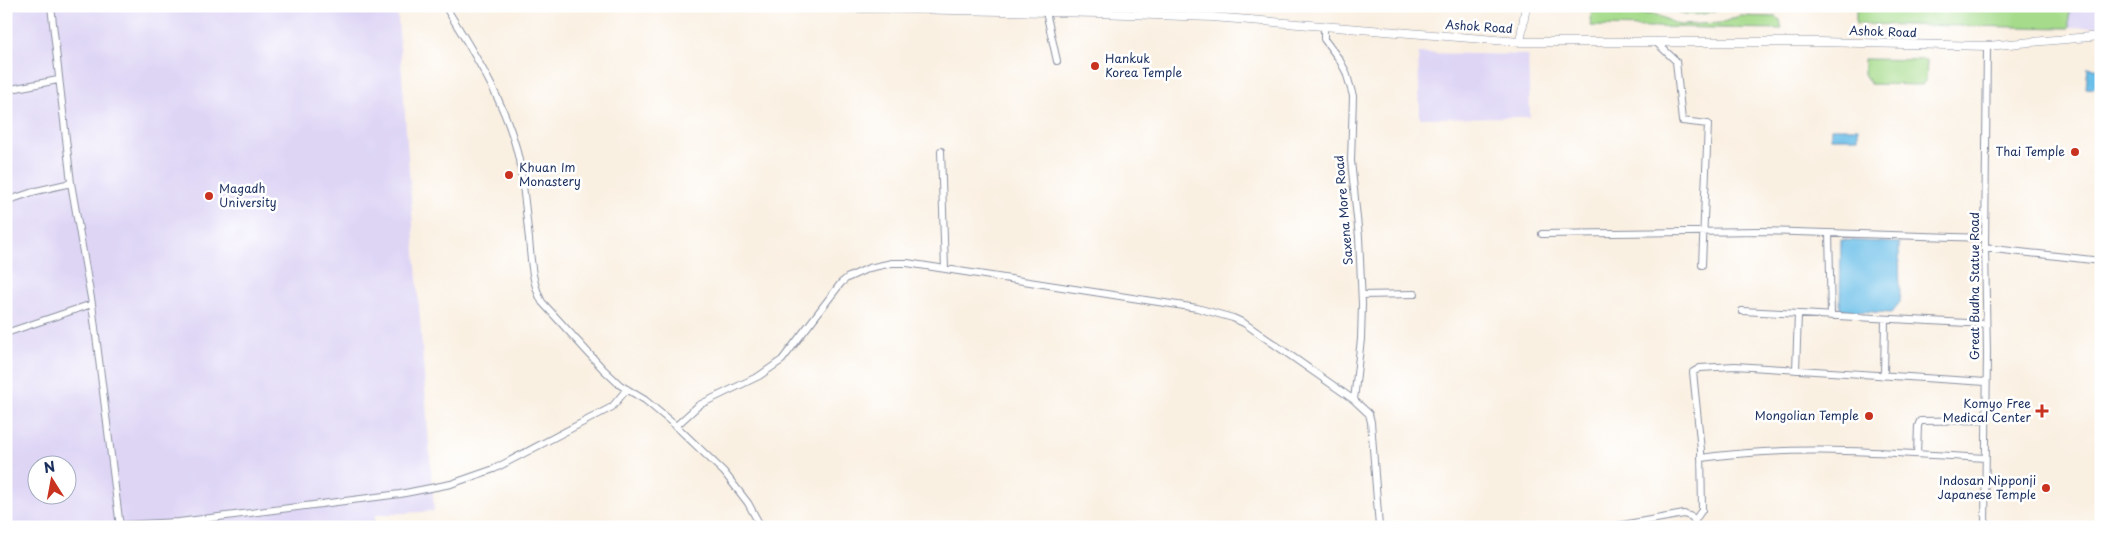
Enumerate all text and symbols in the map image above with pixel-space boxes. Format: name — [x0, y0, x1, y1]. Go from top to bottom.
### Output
street label: Ashok Road — [1445, 15, 1513, 37]
street label: Ashok Road — [1849, 21, 1917, 41]
place label: Hankuk Korea Temple — [1105, 49, 1182, 81]
marker: Hankuk Korea Temple — [1089, 60, 1101, 72]
place label: Thai Temple — [1996, 142, 2065, 160]
marker: Thai Temple — [2069, 146, 2081, 158]
street label: Saxena More Road — [1329, 154, 1357, 266]
place label: Khuan Im Monastery — [519, 158, 581, 190]
marker: Khuan Im Monastery — [503, 169, 515, 181]
place label: Magadh University — [219, 179, 277, 211]
marker: Magadh University — [203, 190, 215, 202]
street label: Great Budha Statue Road — [1965, 212, 1983, 360]
place label: Komyo Free Medical Center — [1943, 394, 2031, 426]
marker: Komyo Free Medical Center — [2035, 404, 2049, 418]
place label: Mongolian Temple — [1755, 406, 1859, 424]
marker: Mongolian Temple — [1863, 410, 1875, 422]
text: N — [42, 455, 57, 478]
north arrow — [28, 456, 78, 506]
place label: Indosan Nipponji Japanese Temple — [1938, 471, 2036, 503]
marker: Indosan Nipponji Japanese Temple — [2040, 482, 2052, 494]

